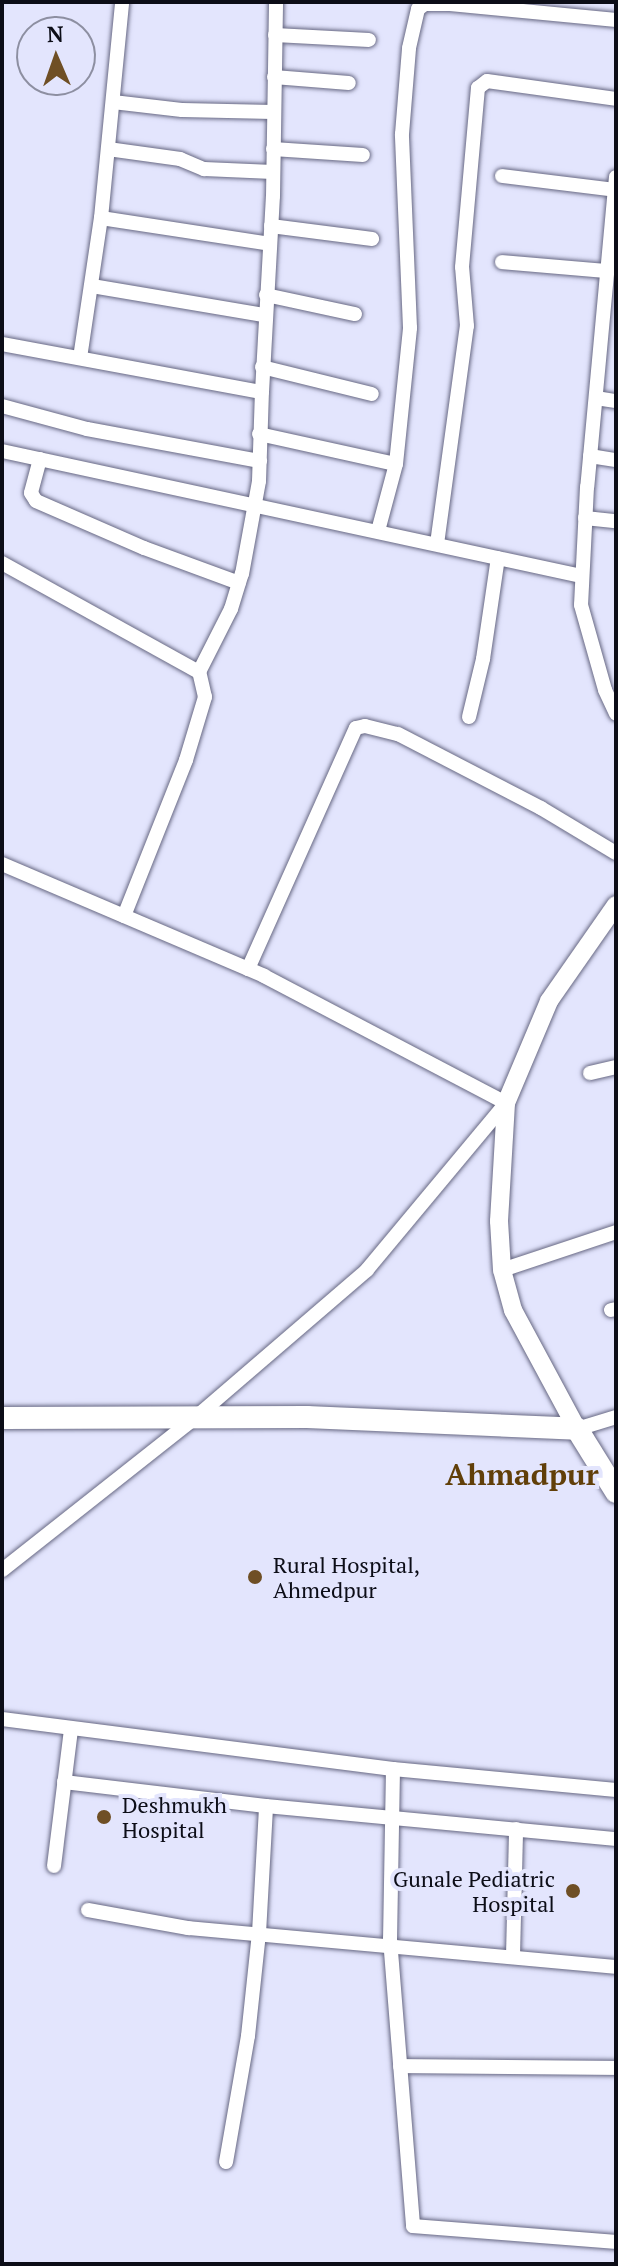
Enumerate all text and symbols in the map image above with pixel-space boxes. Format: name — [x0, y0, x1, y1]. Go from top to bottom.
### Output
north arrow — [16, 16, 96, 96]
text: N — [46, 19, 64, 48]
district label: Ahmadpur — [445, 1456, 599, 1492]
place label: Rural Hospital, Ahmedpur — [273, 1551, 420, 1602]
marker: Rural Hospital, Ahmedpur — [244, 1566, 266, 1588]
place label: Deshmukh Hospital — [122, 1791, 227, 1842]
marker: Deshmukh Hospital — [93, 1806, 115, 1828]
place label: Gunale Pediatric Hospital — [393, 1865, 555, 1916]
marker: Gunale Pediatric Hospital — [562, 1880, 584, 1902]

